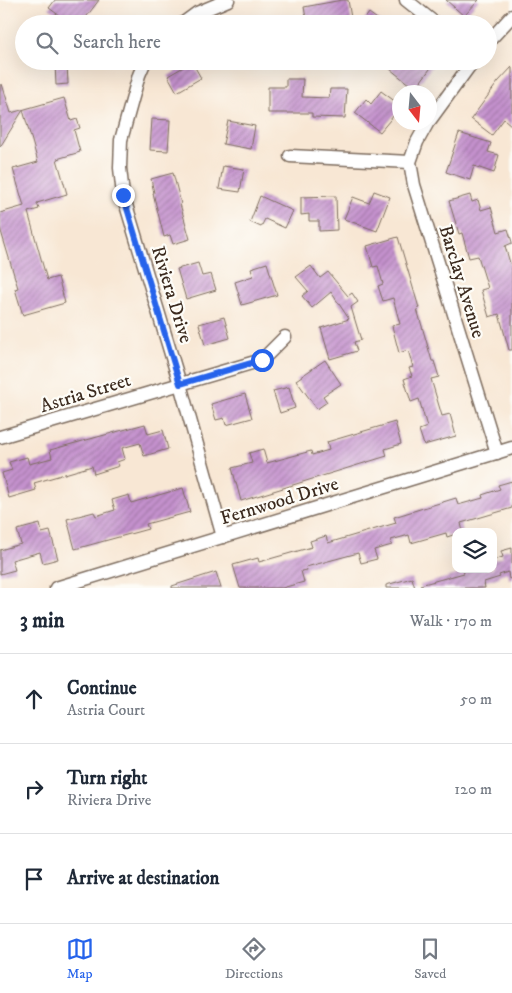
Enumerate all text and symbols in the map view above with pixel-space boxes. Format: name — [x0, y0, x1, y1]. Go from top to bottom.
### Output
search box — [15, 15, 497, 70]
icon: search — [33, 29, 61, 57]
text: Search here — [73, 31, 161, 54]
north arrow — [392, 85, 437, 130]
route end — [112, 184, 135, 207]
street label: Barclay Avenue — [433, 222, 490, 341]
street label: Riviera Drive — [146, 243, 197, 346]
route start — [251, 349, 274, 372]
street label: Astria Street — [37, 369, 134, 418]
street label: Fernwood Drive — [218, 473, 341, 530]
map controls — [452, 528, 497, 573]
button: layers — [452, 528, 497, 573]
text: 3 min — [20, 608, 65, 634]
text: Walk · 170 m — [410, 611, 492, 631]
text: Continue — [67, 677, 137, 700]
icon: ahead — [20, 685, 48, 713]
text: 50 m — [460, 689, 492, 709]
text: Astria Court — [67, 700, 145, 720]
text: Turn right — [67, 767, 147, 790]
icon: right — [20, 775, 48, 803]
text: 120 m — [454, 779, 492, 799]
text: Riviera Drive — [67, 790, 151, 810]
icon: arrive — [20, 865, 48, 893]
text: Arrive at destination — [67, 867, 219, 890]
tab: Map — [66, 935, 94, 983]
tab: Directions — [225, 935, 283, 983]
tab: Saved — [414, 935, 446, 983]

